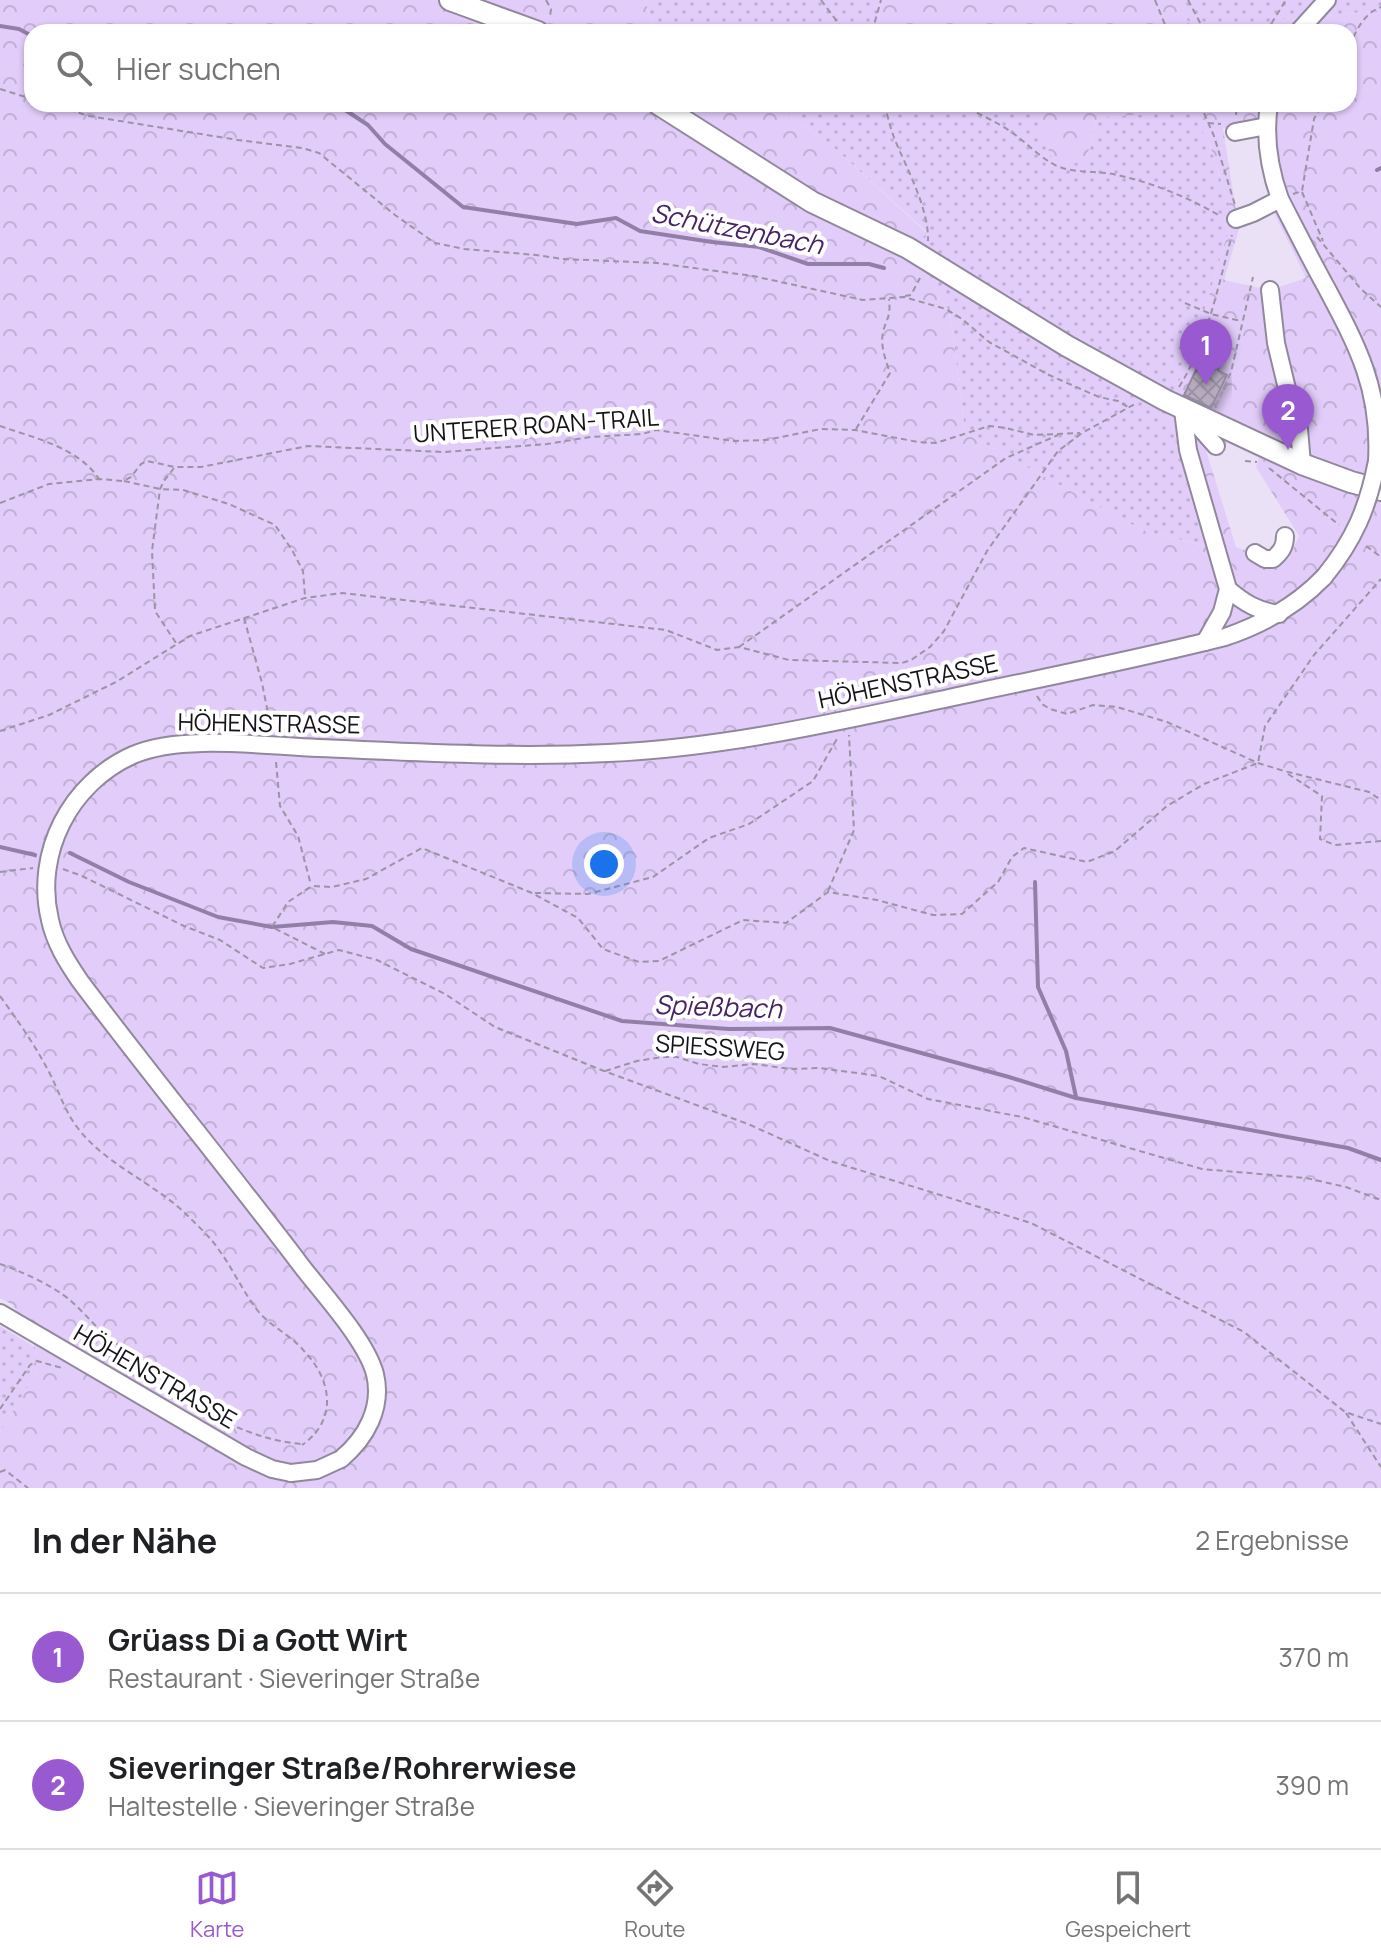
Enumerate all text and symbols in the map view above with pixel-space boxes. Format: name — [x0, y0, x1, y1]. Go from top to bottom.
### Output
search box — [24, 24, 1357, 112]
icon: search — [52, 46, 96, 90]
text: Hier suchen — [116, 48, 281, 89]
water label: Schützenbach — [648, 194, 828, 263]
pin: 1 — [1180, 319, 1232, 385]
pin: 2 — [1262, 384, 1314, 450]
street label: UNTERER ROAN-TRAIL — [412, 399, 660, 450]
street label: HÖHENSTRASSE — [815, 645, 1001, 716]
street label: HÖHENSTRASSE — [177, 704, 361, 741]
your location — [584, 844, 624, 884]
water label: Spießbach — [654, 986, 784, 1026]
street label: SPIESSWEG — [654, 1026, 786, 1067]
street label: HÖHENSTRASSE — [68, 1316, 243, 1436]
text: In der Nähe — [32, 1517, 217, 1563]
text: 2 Ergebnisse — [1195, 1522, 1349, 1558]
text: Grüass Di a Gott Wirt — [108, 1619, 408, 1660]
text: 1 — [52, 1639, 64, 1675]
text: 370 m — [1278, 1639, 1349, 1675]
text: Restaurant · Sieveringer Straße — [108, 1660, 480, 1696]
text: Sieveringer Straße/Rohrerwiese — [108, 1747, 577, 1788]
text: 2 — [50, 1767, 66, 1803]
text: 390 m — [1275, 1767, 1349, 1803]
text: Haltestelle · Sieveringer Straße — [108, 1788, 475, 1824]
tab: Karte — [190, 1866, 244, 1944]
tab: Route — [624, 1866, 685, 1944]
tab: Gespeichert — [1065, 1866, 1191, 1944]

